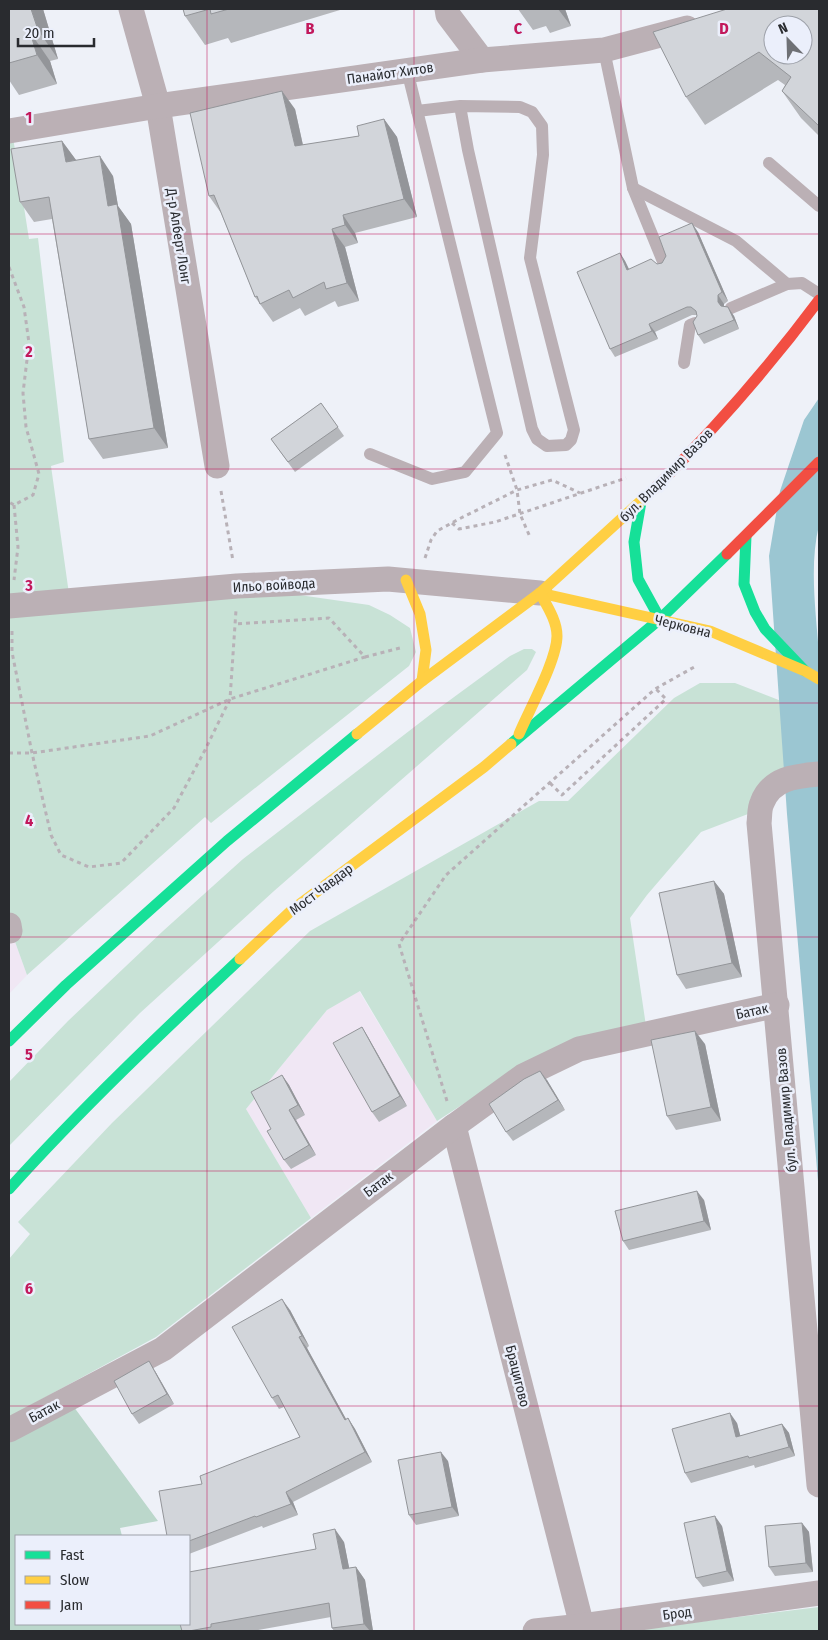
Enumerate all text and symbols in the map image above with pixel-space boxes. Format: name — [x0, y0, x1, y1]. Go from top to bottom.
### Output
scale bar — [18, 15, 94, 47]
north arrow — [763, 15, 813, 65]
text: B — [306, 19, 315, 38]
text: C — [514, 19, 523, 38]
text: D — [719, 19, 729, 38]
text: N — [776, 19, 790, 38]
text: 20 m — [25, 24, 55, 42]
street label: Панайот Хитов — [346, 59, 434, 88]
text: 1 — [26, 108, 32, 127]
street label: Д-р Алберт Лонг — [162, 186, 195, 286]
text: 2 — [24, 342, 33, 361]
street label: бул. Владимир Вазов — [616, 425, 717, 526]
street label: Ильо войвода — [232, 575, 316, 596]
text: 3 — [24, 576, 33, 595]
street label: Черковна — [653, 611, 713, 642]
text: 4 — [25, 811, 33, 830]
street label: Мост Чавдар — [286, 860, 356, 919]
street label: Батак — [734, 1000, 770, 1023]
text: 5 — [25, 1045, 33, 1064]
street label: бул. Владимир Вазов — [773, 1047, 800, 1173]
street label: Батак — [360, 1168, 397, 1201]
text: 6 — [25, 1279, 33, 1298]
street label: Брацигово — [502, 1343, 533, 1409]
street label: Батак — [26, 1396, 63, 1427]
legend — [15, 1535, 190, 1625]
text: Fast — [60, 1546, 84, 1564]
text: Slow — [60, 1571, 89, 1589]
text: Jam — [60, 1596, 83, 1614]
street label: Брод — [661, 1603, 693, 1624]

